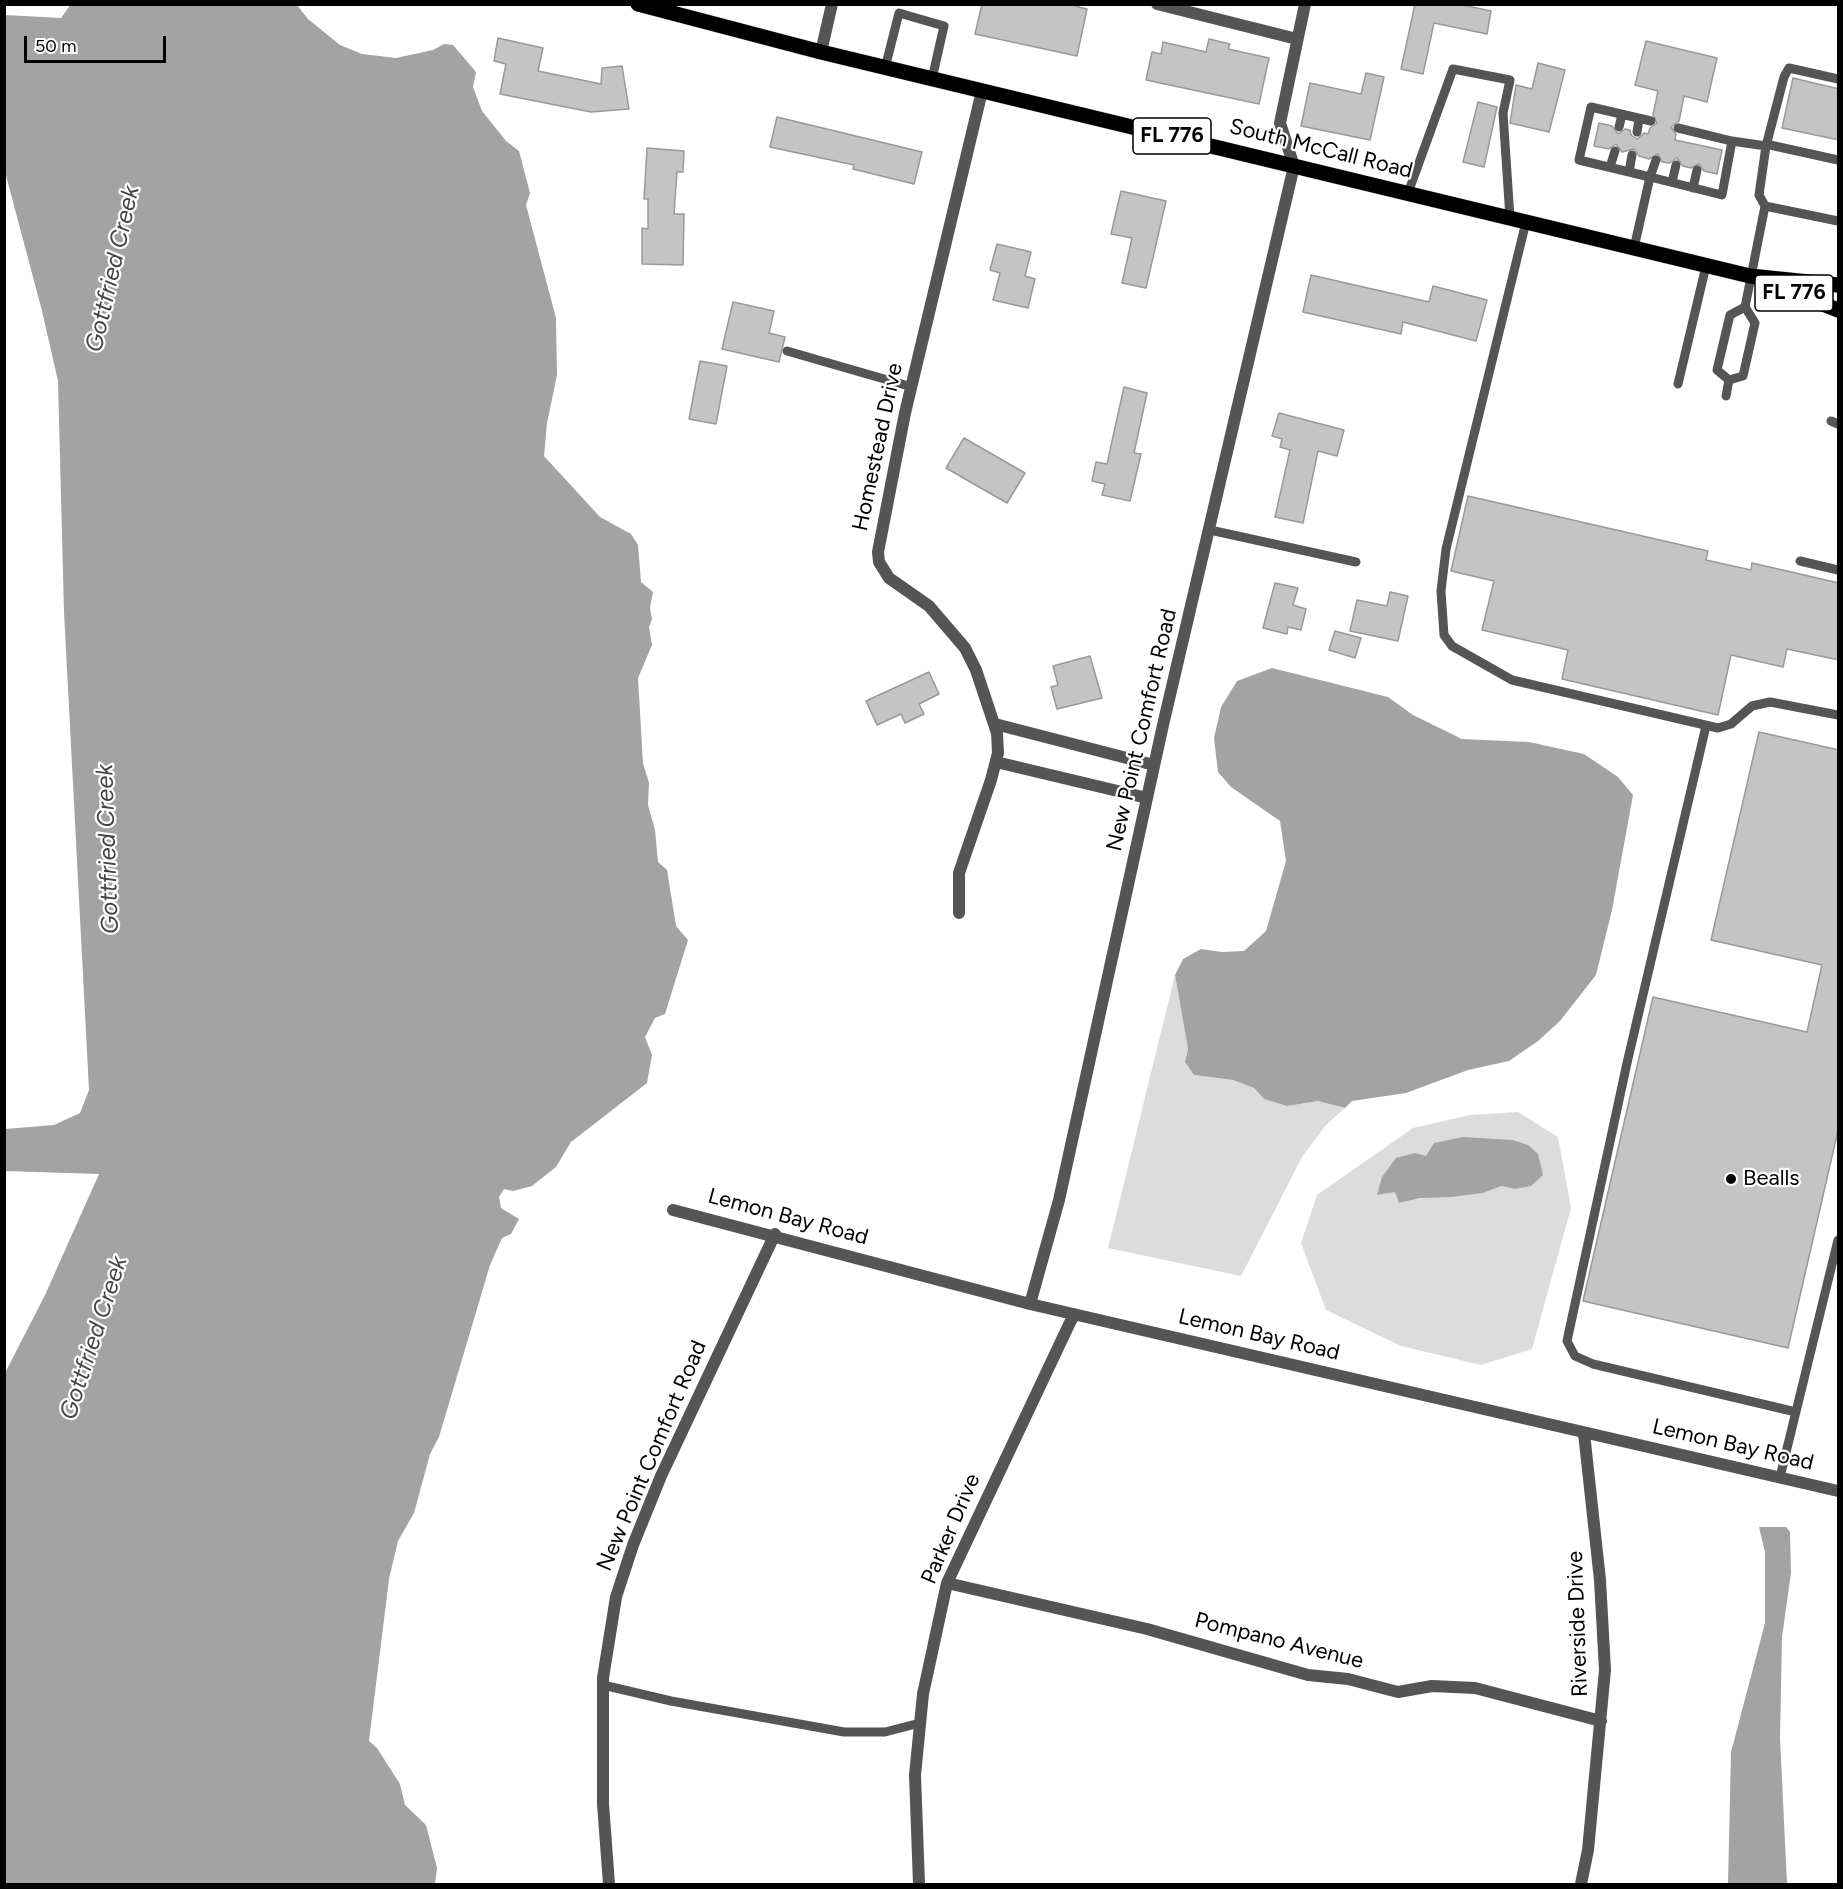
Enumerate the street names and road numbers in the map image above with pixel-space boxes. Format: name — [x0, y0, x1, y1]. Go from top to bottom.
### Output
street label: South McCall Road — [1227, 113, 1415, 185]
road number: FL 776 — [1133, 118, 1211, 154]
road number: FL 776 — [1755, 275, 1833, 311]
street label: Homestead Drive — [847, 361, 909, 533]
street label: New Point Comfort Road — [1101, 606, 1183, 854]
street label: Lemon Bay Road — [705, 1183, 871, 1251]
street label: Lemon Bay Road — [1176, 1304, 1342, 1366]
street label: New Point Comfort Road — [591, 1337, 713, 1575]
street label: Lemon Bay Road — [1650, 1414, 1816, 1476]
street label: Parker Drive — [916, 1470, 986, 1588]
street label: Riverside Drive — [1562, 1551, 1594, 1697]
street label: Pompano Avenue — [1192, 1607, 1366, 1675]

